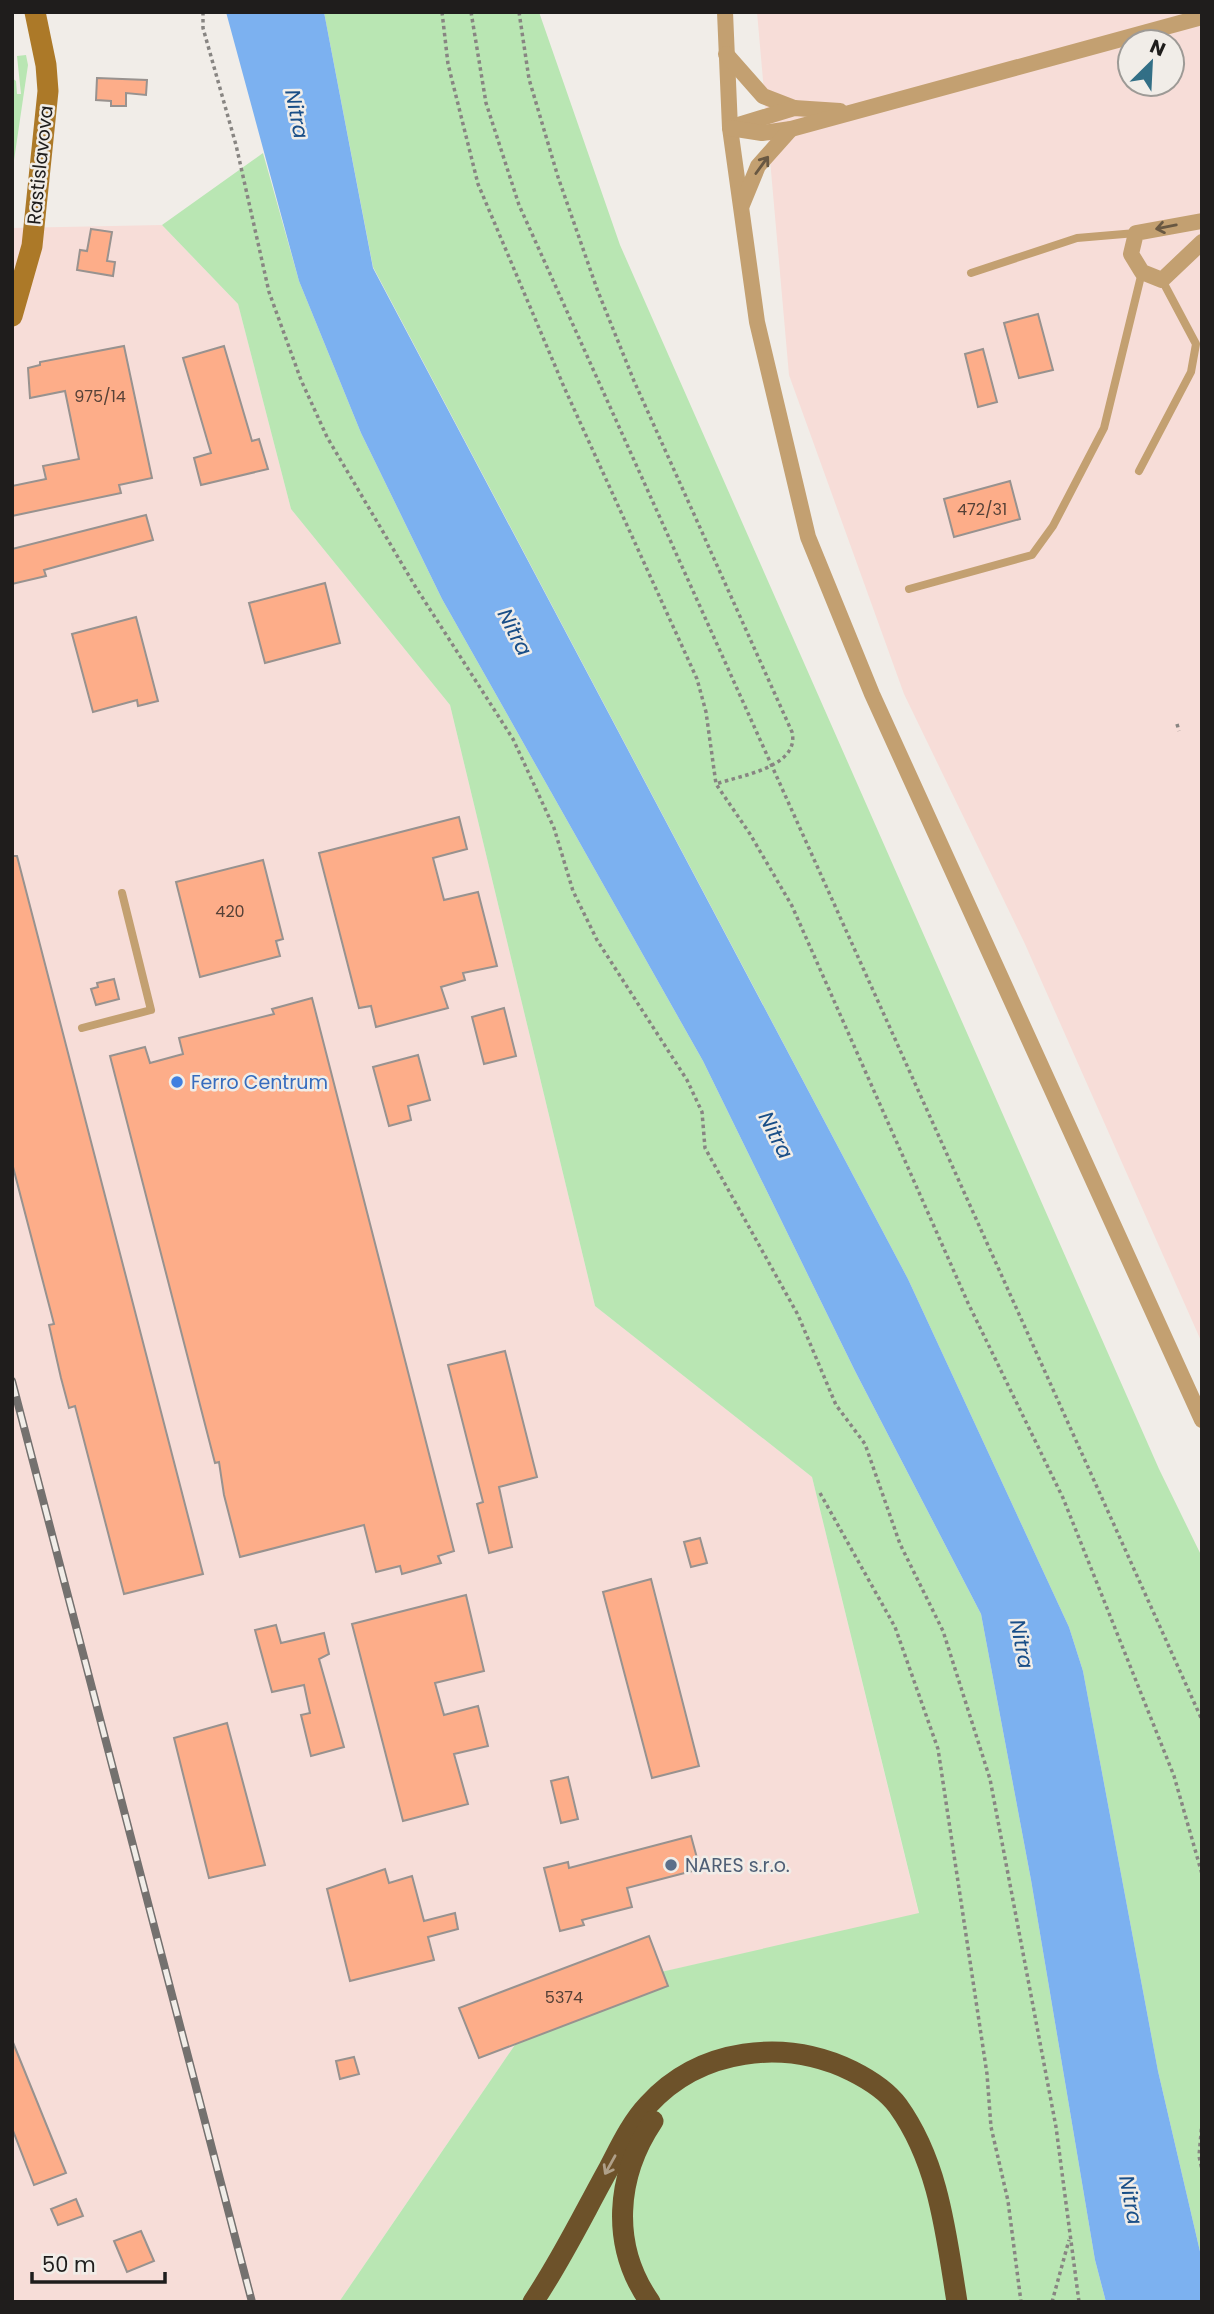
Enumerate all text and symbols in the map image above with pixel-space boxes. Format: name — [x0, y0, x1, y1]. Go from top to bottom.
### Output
north arrow — [1116, 28, 1186, 98]
text: N — [1146, 33, 1170, 63]
water label: Nitra — [278, 87, 316, 141]
street label: Rastislavova — [20, 104, 60, 226]
one-way arrow — [755, 156, 769, 175]
one-way arrow — [1155, 221, 1178, 234]
house number: 975/14 — [74, 385, 126, 408]
house number: 472/31 — [957, 498, 1007, 521]
water label: Nitra — [491, 603, 539, 661]
house number: 420 — [215, 900, 245, 923]
place label: Ferro Centrum — [191, 1069, 328, 1096]
marker: Ferro Centrum — [169, 1074, 185, 1090]
water label: Nitra — [752, 1106, 800, 1164]
water label: Nitra — [1003, 1617, 1041, 1671]
place label: NARES s.r.o. — [685, 1852, 790, 1879]
marker: NARES s.r.o. — [663, 1857, 679, 1873]
house number: 5374 — [545, 1986, 583, 2009]
one-way arrow — [603, 2154, 616, 2175]
water label: Nitra — [1112, 2173, 1150, 2227]
scale bar — [32, 2240, 164, 2284]
text: 50 m — [42, 2250, 96, 2279]

